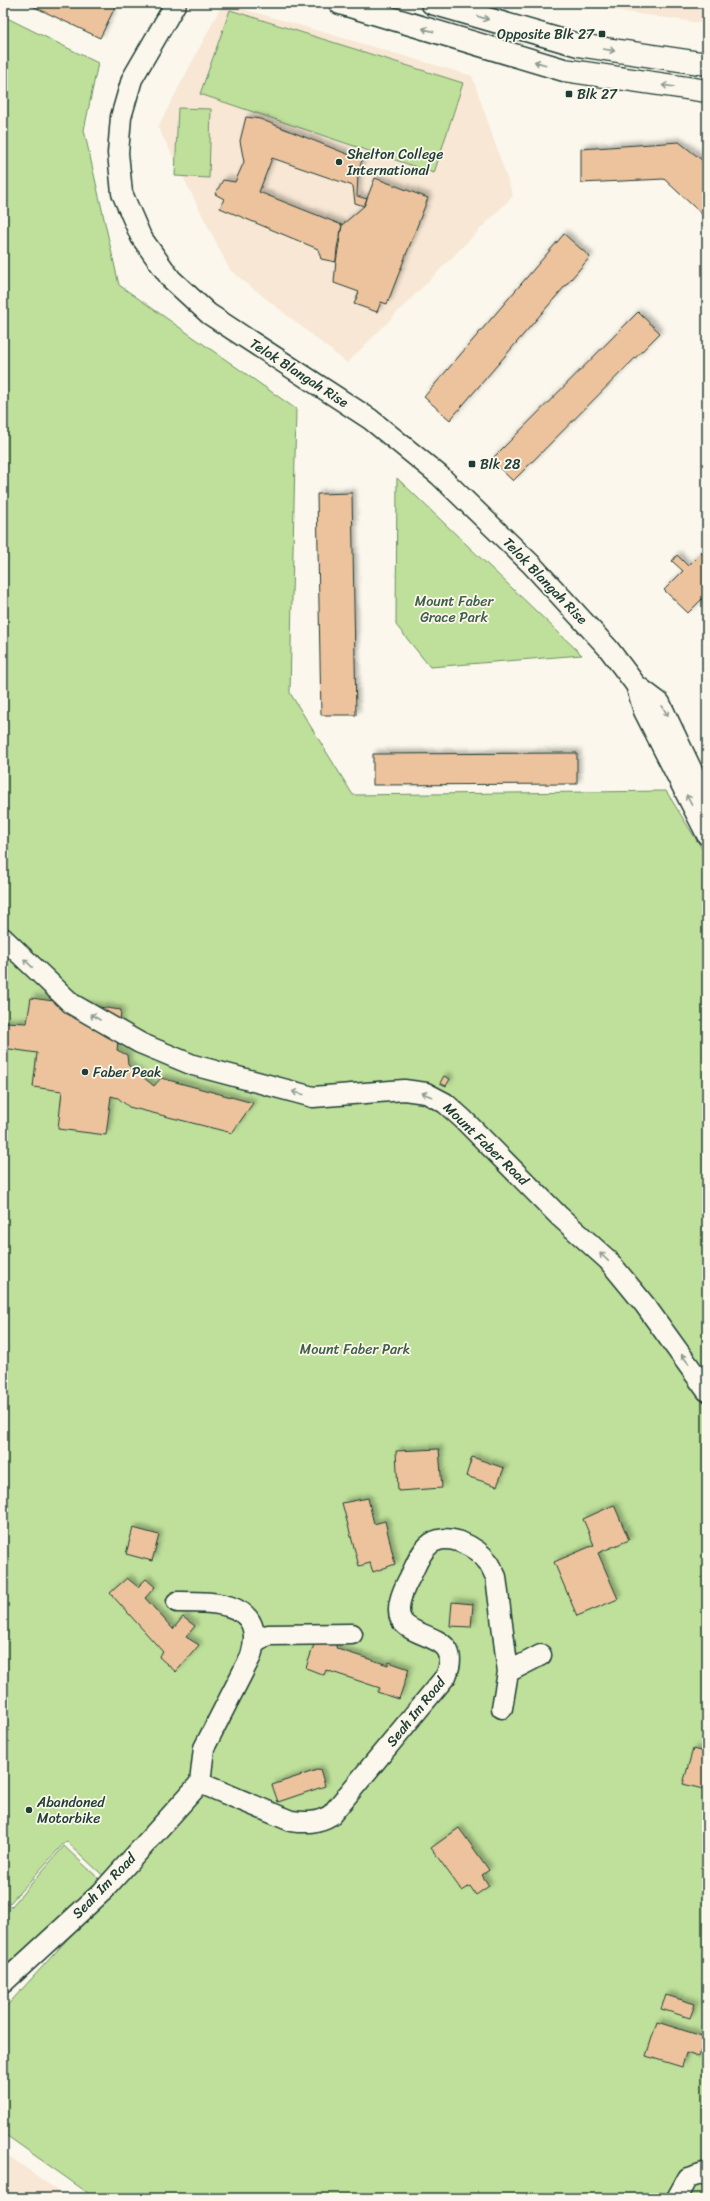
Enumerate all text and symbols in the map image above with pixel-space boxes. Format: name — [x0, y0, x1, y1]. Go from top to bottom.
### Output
one-way arrow — [476, 15, 489, 22]
place label: Opposite Blk 27 — [497, 22, 595, 47]
one-way arrow — [422, 26, 435, 33]
marker: Opposite Blk 27 — [597, 29, 607, 39]
one-way arrow — [602, 46, 615, 54]
one-way arrow — [534, 59, 547, 66]
place label: Blk 27 — [577, 82, 618, 107]
one-way arrow — [662, 82, 675, 90]
marker: Blk 27 — [564, 89, 574, 99]
place label: Shelton College International — [346, 142, 443, 183]
marker: Shelton College International — [334, 157, 344, 167]
street label: Telok Blangah Rise — [244, 331, 354, 415]
place label: Blk 28 — [480, 452, 521, 477]
marker: Blk 28 — [467, 459, 477, 469]
street label: Telok Blangah Rise — [496, 531, 594, 631]
park label: Mount Faber Grace Park — [415, 589, 494, 630]
one-way arrow — [661, 705, 669, 717]
one-way arrow — [685, 795, 692, 807]
one-way arrow — [23, 958, 33, 968]
one-way arrow — [90, 1013, 102, 1021]
place label: Faber Peak — [93, 1060, 161, 1085]
marker: Faber Peak — [80, 1067, 90, 1077]
one-way arrow — [292, 1089, 305, 1096]
one-way arrow — [421, 1090, 433, 1098]
street label: Mount Faber Road — [437, 1096, 536, 1193]
one-way arrow — [599, 1252, 609, 1262]
park label: Mount Faber Park — [300, 1337, 410, 1362]
one-way arrow — [681, 1354, 689, 1365]
street label: Seah Im Road — [380, 1670, 453, 1752]
place label: Abandoned Motorbike — [36, 1790, 106, 1831]
marker: Abandoned Motorbike — [24, 1805, 34, 1815]
street label: Seah Im Road — [66, 1846, 143, 1925]

